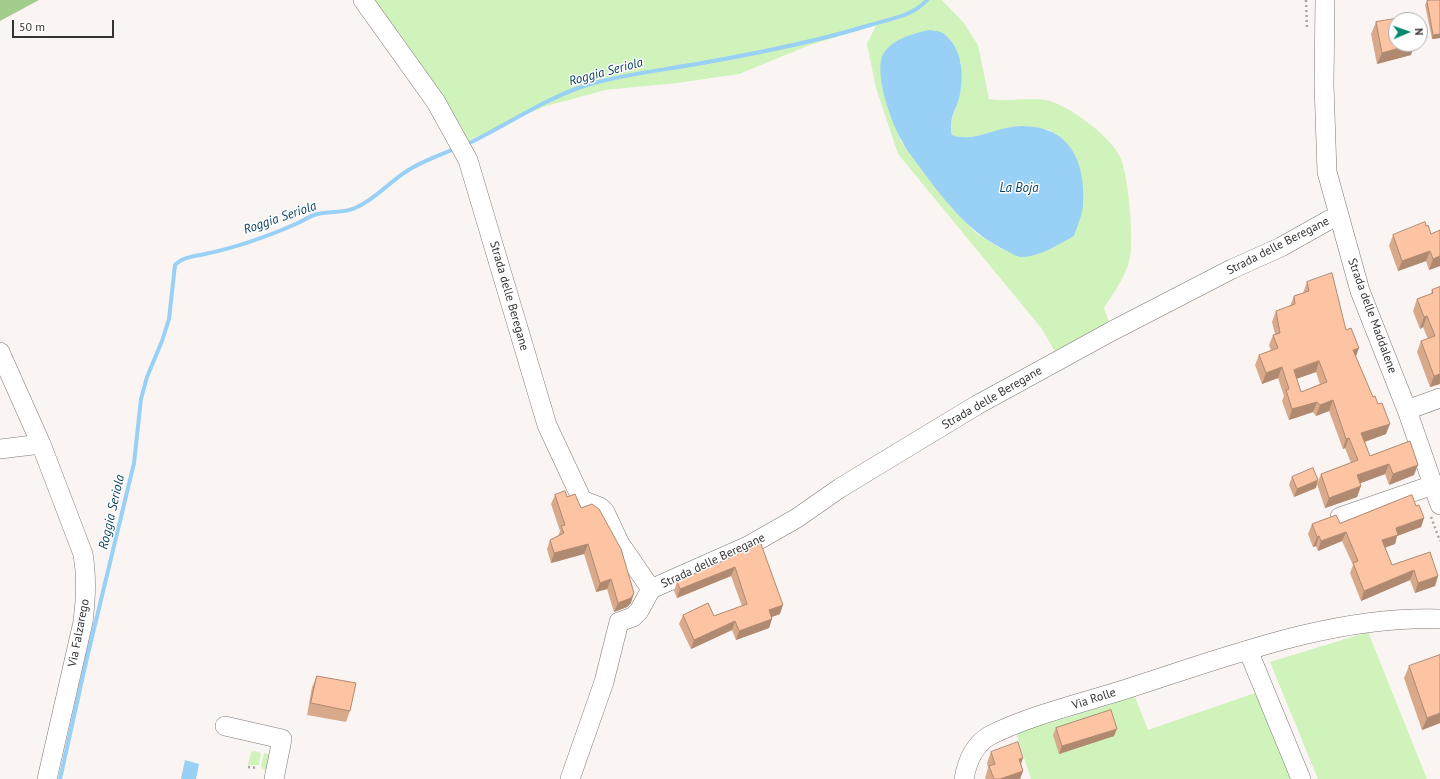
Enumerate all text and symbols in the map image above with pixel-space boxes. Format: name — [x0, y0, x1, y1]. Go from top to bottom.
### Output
scale bar — [14, 12, 116, 38]
north arrow — [1388, 12, 1428, 52]
text: 50 m — [19, 19, 45, 34]
text: N — [1412, 28, 1426, 35]
water label: Roggia Seriola — [567, 55, 645, 89]
water label: La Boja — [999, 180, 1039, 196]
water label: Roggia Seriola — [241, 198, 319, 238]
street label: Strada delle Beregane — [1224, 214, 1332, 278]
street label: Strada delle Beregane — [486, 240, 532, 352]
street label: Strada delle Maddalene — [1344, 256, 1400, 376]
street label: Strada delle Beregane — [939, 363, 1045, 433]
water label: Roggia Seriola — [96, 473, 128, 551]
street label: Strada delle Beregane — [659, 531, 767, 591]
street label: Via Falzarego — [65, 598, 93, 668]
street label: Via Rolle — [1070, 685, 1118, 713]

